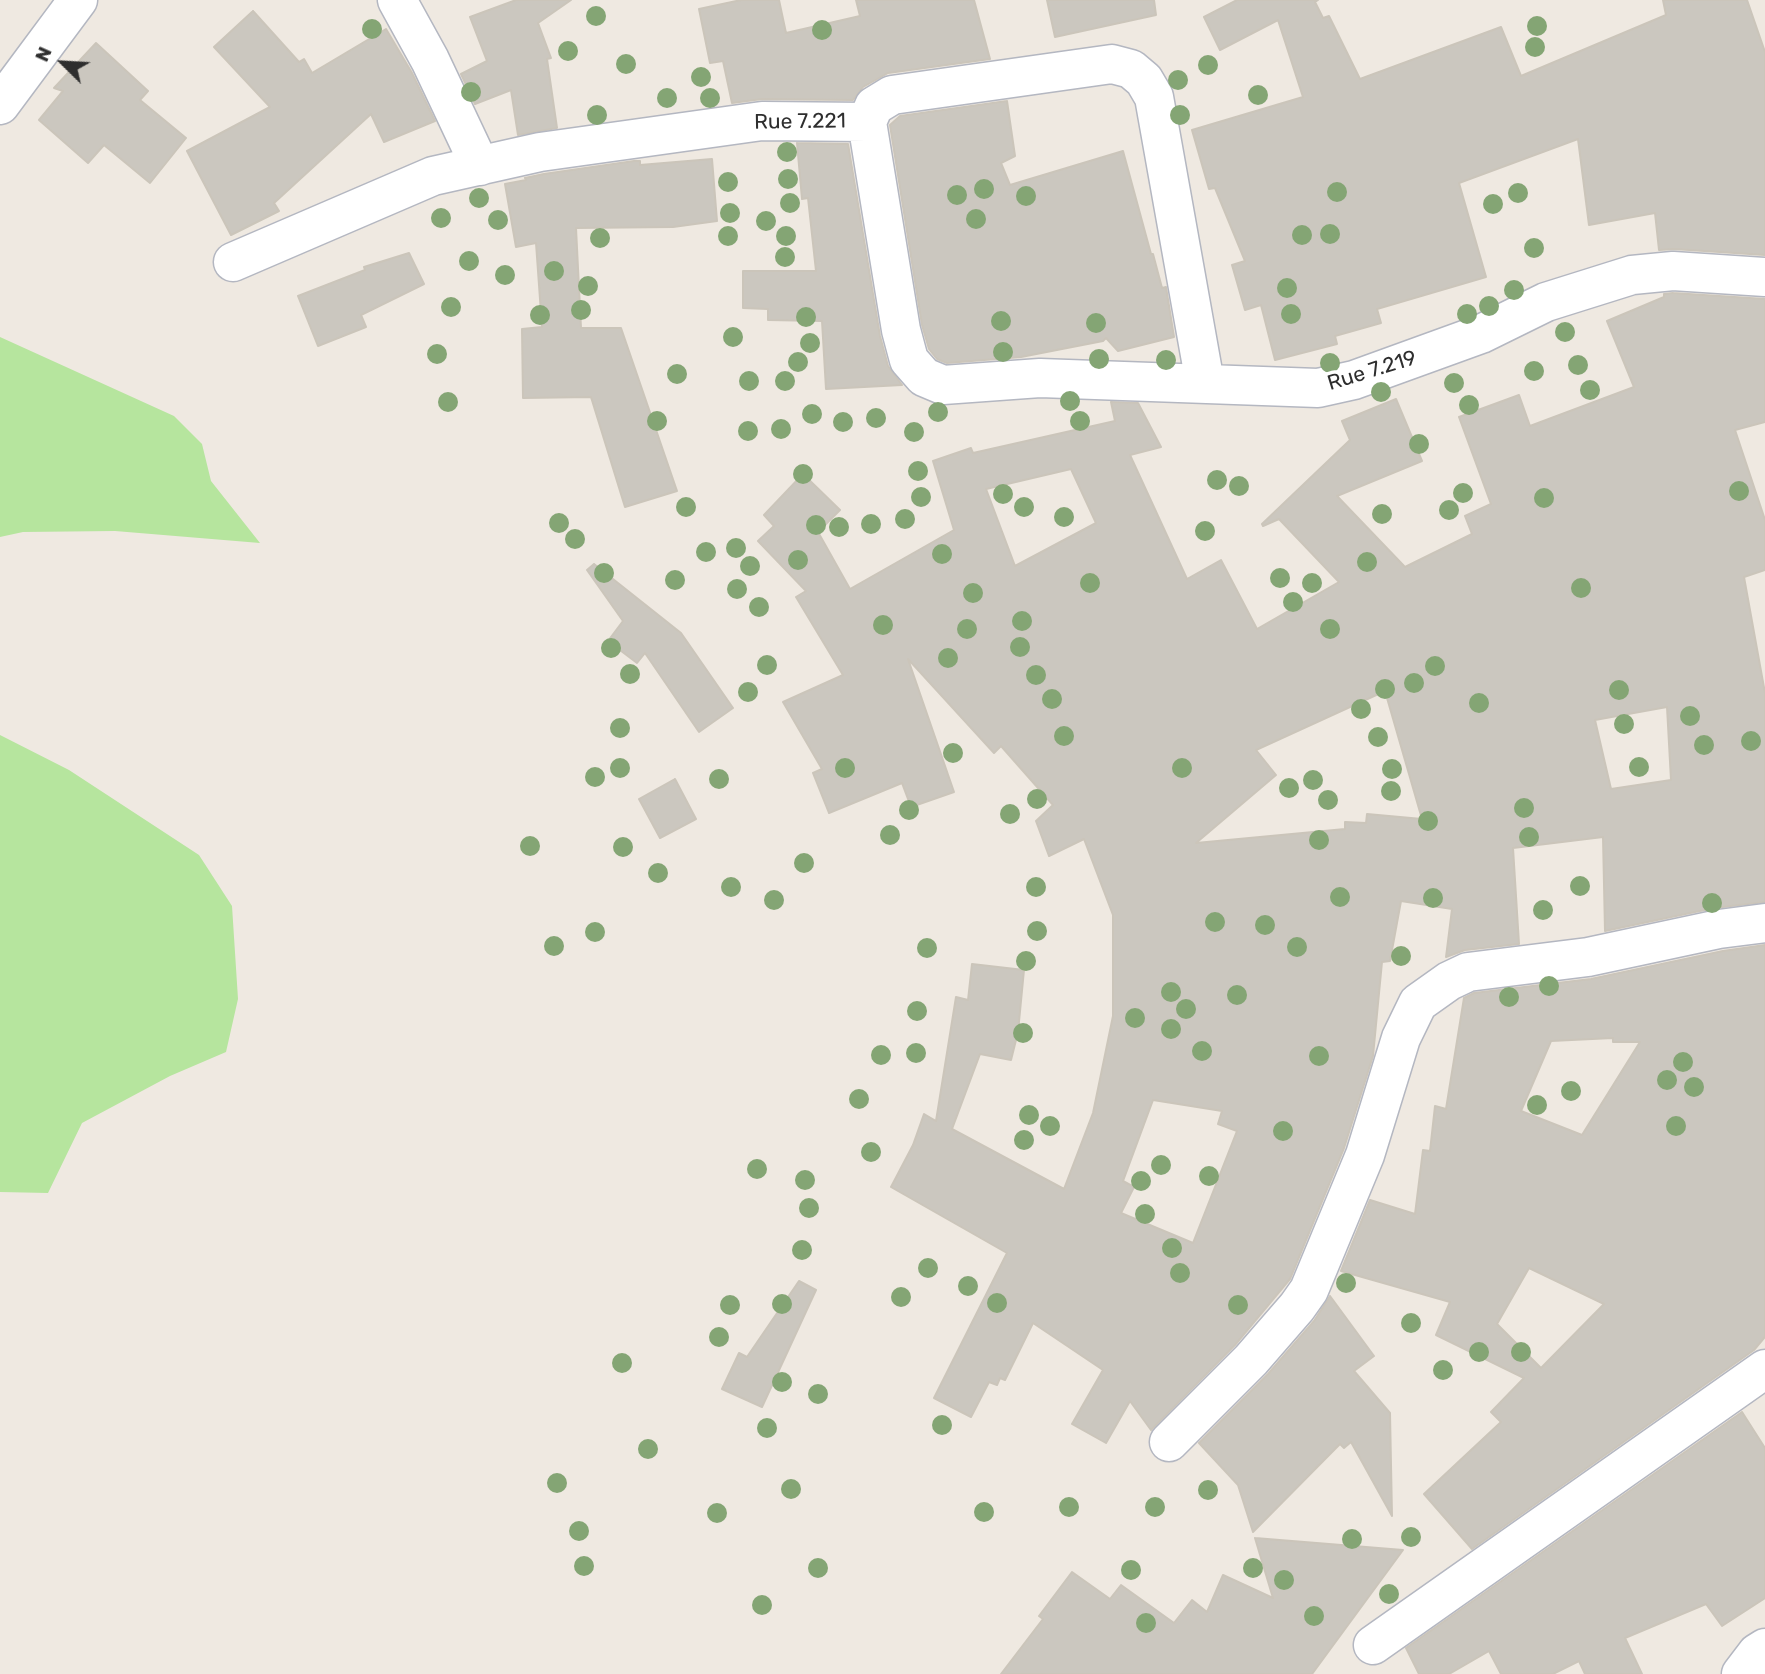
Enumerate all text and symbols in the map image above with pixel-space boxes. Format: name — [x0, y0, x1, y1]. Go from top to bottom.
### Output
north arrow — [28, 28, 98, 98]
text: N — [30, 43, 57, 65]
street label: Rue 7.221 — [754, 109, 846, 135]
street label: Rue 7.219 — [1324, 346, 1420, 396]

